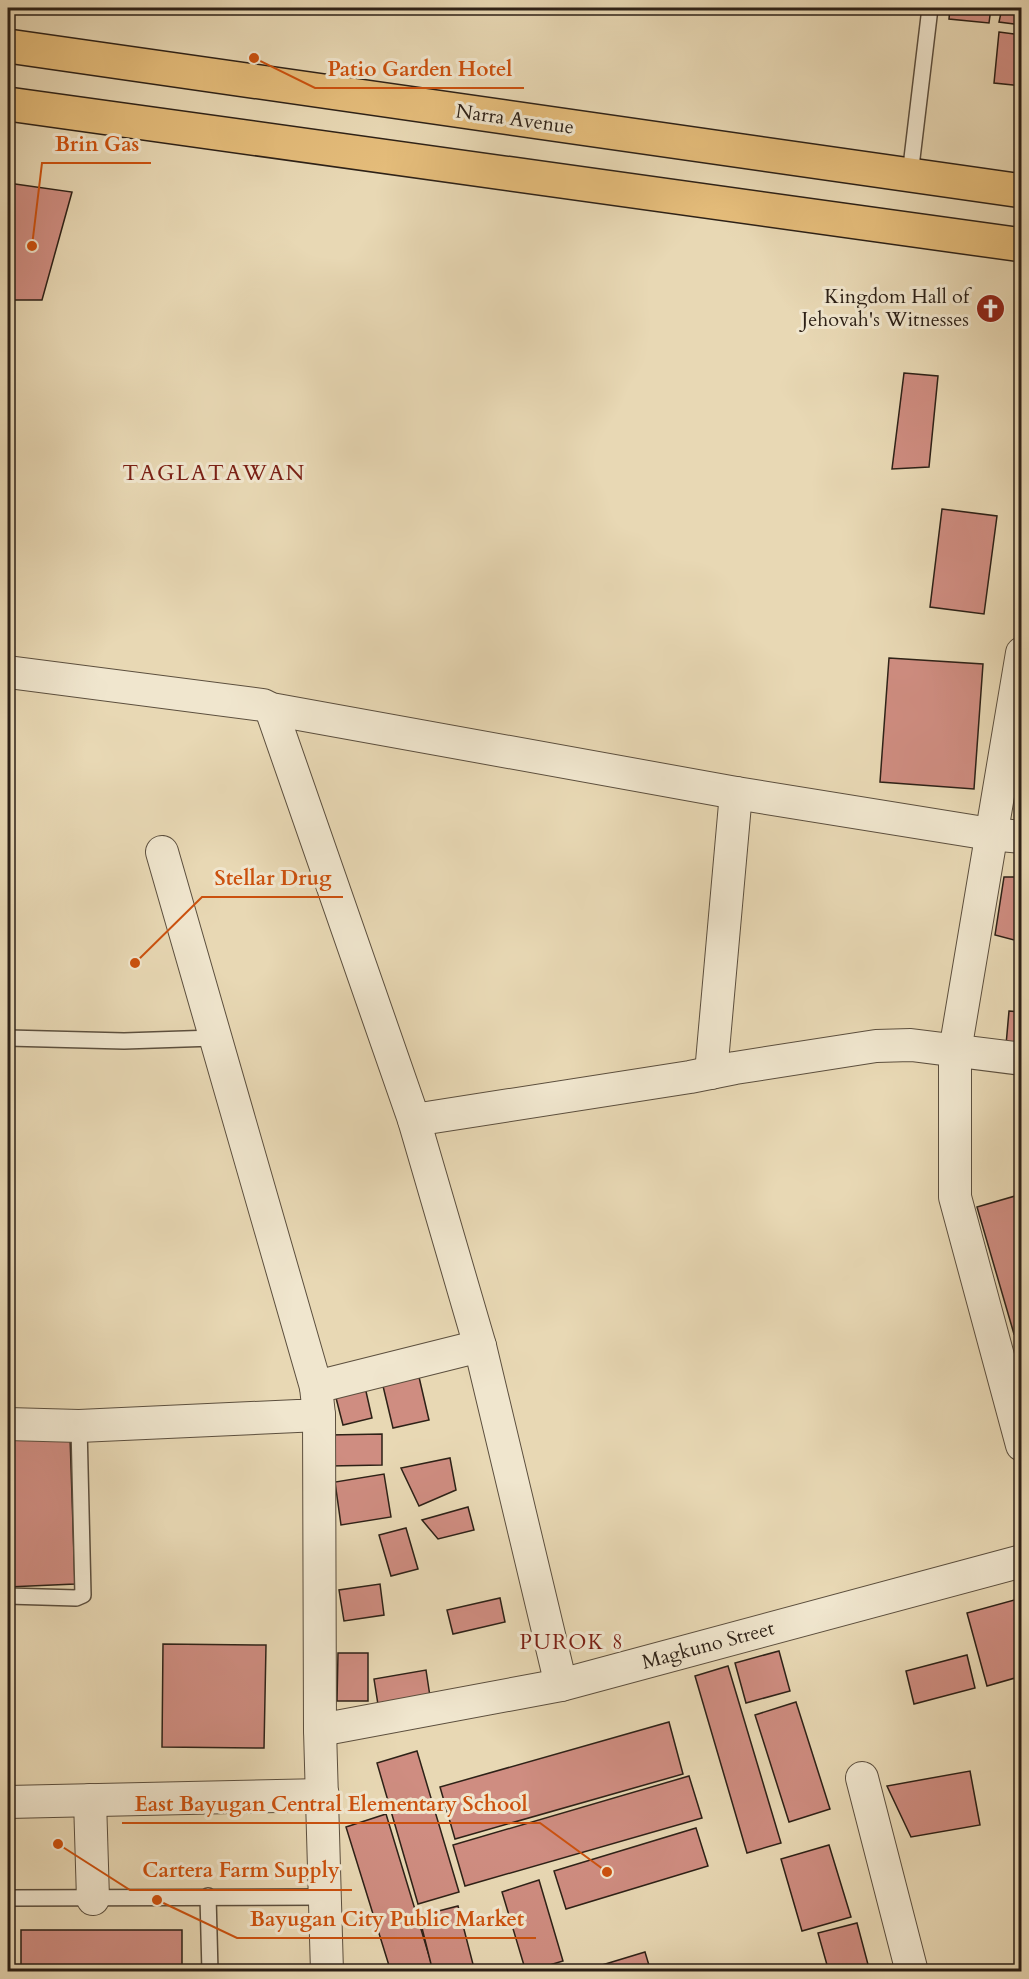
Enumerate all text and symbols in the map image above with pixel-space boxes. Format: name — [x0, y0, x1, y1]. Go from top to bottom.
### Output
callout: Patio Garden Hotel — [315, 49, 524, 88]
text: Patio Garden Hotel — [328, 55, 512, 84]
street label: Narra Avenue — [454, 97, 576, 141]
callout: Brin Gas — [42, 124, 151, 163]
text: Brin Gas — [55, 130, 139, 159]
place label: Kingdom Hall of Jehovah's Witnesses — [798, 283, 972, 333]
church icon: Kingdom Hall of Jehovah's Witnesses — [974, 292, 1006, 324]
district label: TAGLATAWAN — [122, 458, 306, 488]
callout: Stellar Drug — [202, 858, 343, 897]
text: Stellar Drug — [215, 864, 332, 893]
street label: Magkuno Street — [639, 1614, 778, 1676]
district label: PUROK 8 — [520, 1628, 624, 1657]
callout: East Bayugan Central Elementary School — [122, 1784, 540, 1823]
text: East Bayugan Central Elementary School — [134, 1790, 528, 1819]
callout: Cartera Farm Supply — [130, 1851, 352, 1890]
text: Cartera Farm Supply — [142, 1856, 340, 1885]
callout: Bayugan City Public Market — [237, 1899, 536, 1938]
text: Bayugan City Public Market — [250, 1905, 525, 1934]

